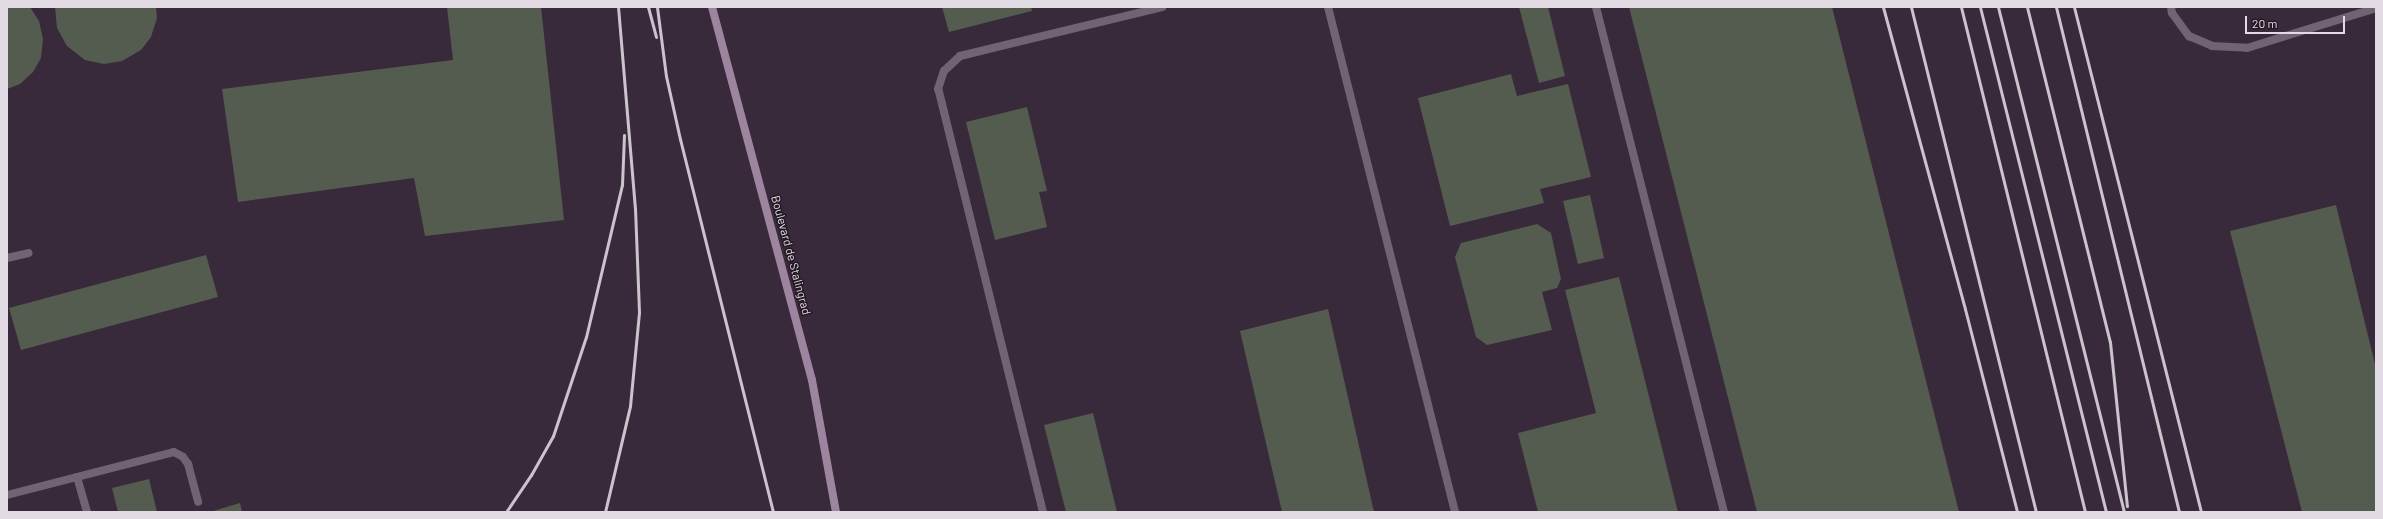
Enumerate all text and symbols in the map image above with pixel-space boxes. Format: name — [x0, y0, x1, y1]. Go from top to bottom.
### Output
scale bar — [2247, 8, 2347, 34]
text: 20 m — [2252, 16, 2278, 30]
street label: Boulevard de Stalingrad — [768, 194, 814, 316]

